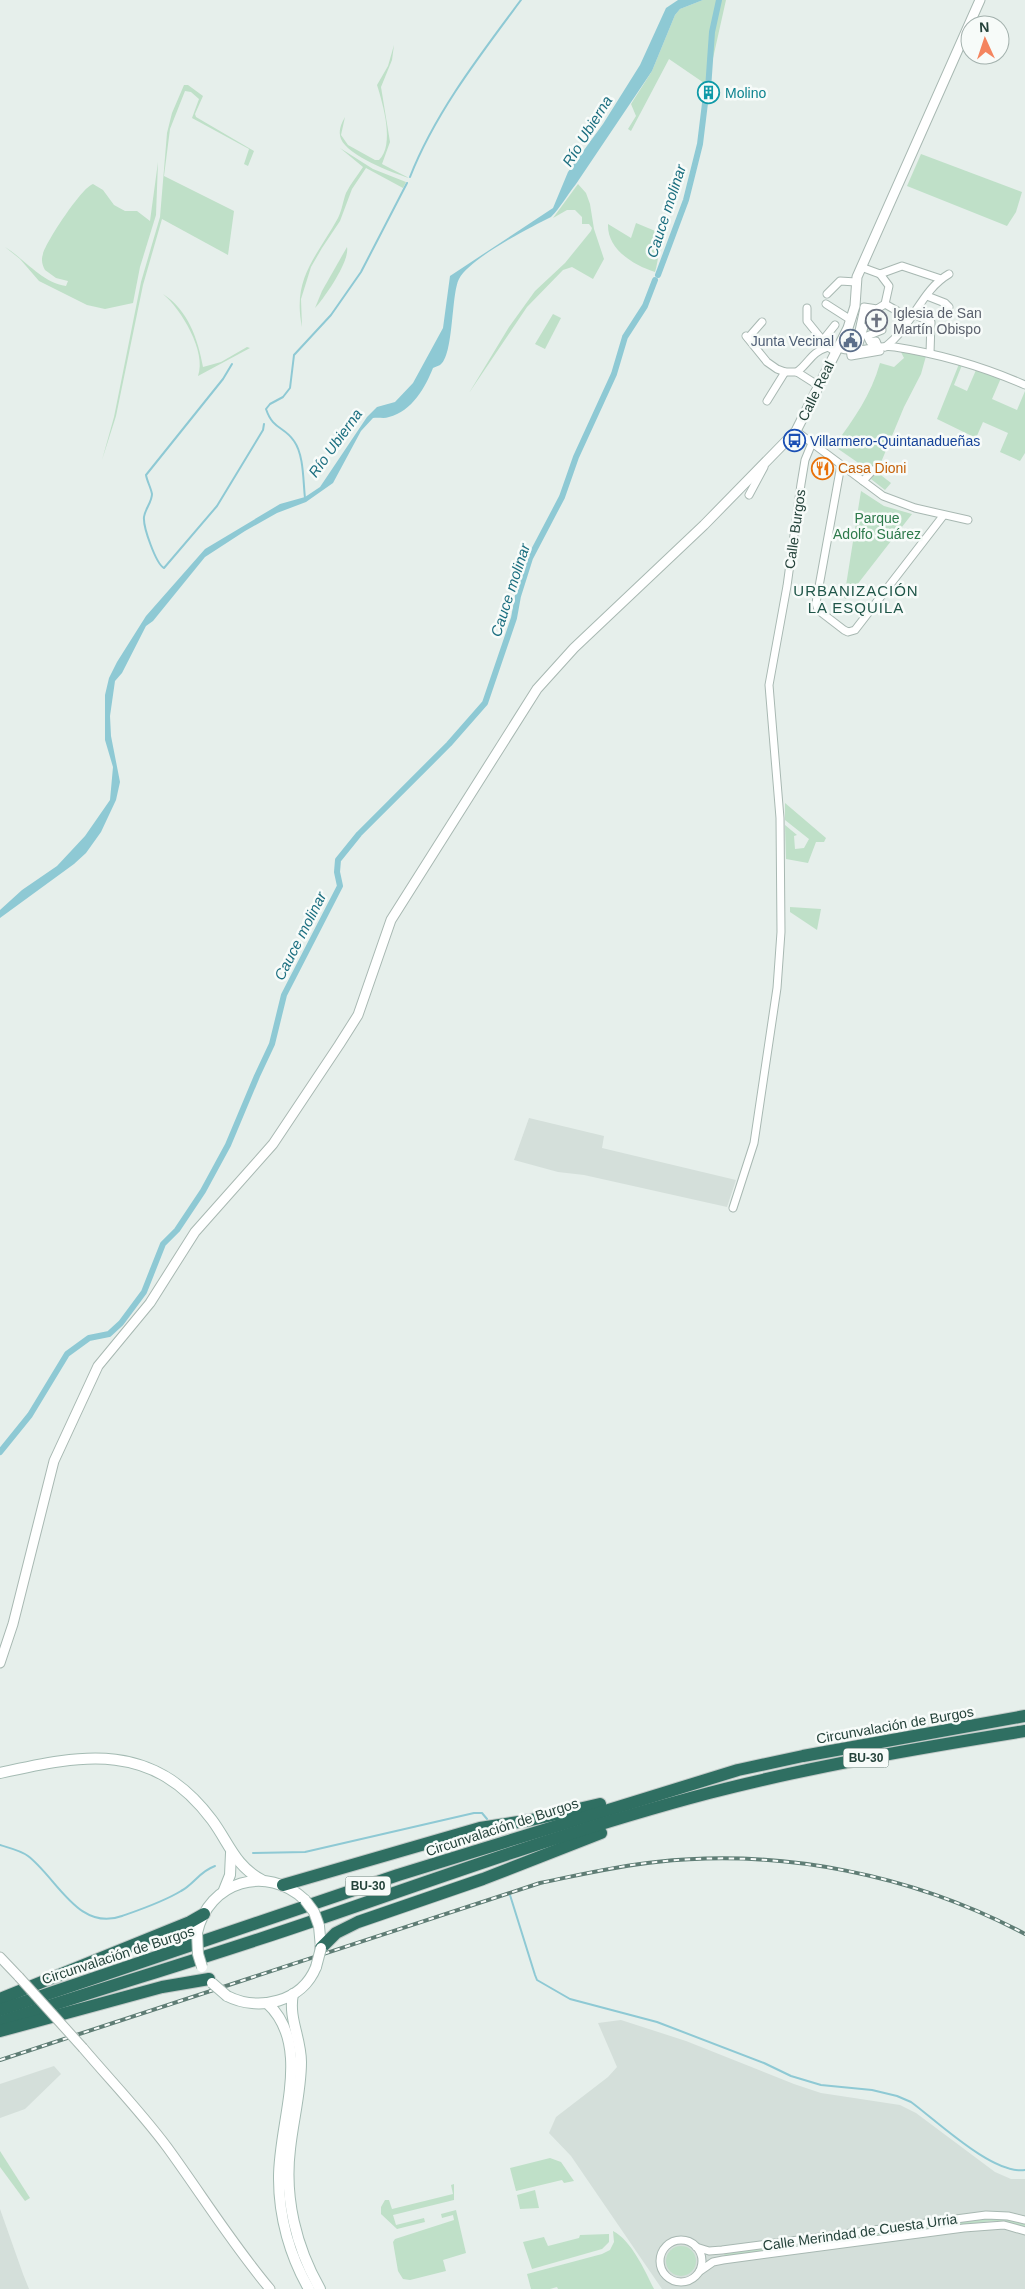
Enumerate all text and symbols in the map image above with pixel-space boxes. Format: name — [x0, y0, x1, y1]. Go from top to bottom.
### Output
north arrow — [960, 15, 1010, 65]
text: N — [979, 19, 990, 35]
building icon: Molino — [697, 81, 721, 105]
place label: Molino — [725, 85, 766, 101]
water label: Río Ubierna — [559, 93, 615, 169]
water label: Cauce molinar — [643, 161, 689, 260]
place label: Iglesia de San Martín Obispo — [893, 305, 982, 337]
church icon: Iglesia de San Martín Obispo — [865, 309, 889, 333]
public building icon: Junta Vecinal — [838, 329, 862, 353]
place label: Junta Vecinal — [751, 333, 834, 349]
street label: Calle Real — [795, 358, 837, 424]
water label: Río Ubierna — [305, 406, 365, 480]
bus stop icon: Villarmero-Quintanadueñas — [782, 429, 806, 453]
place label: Villarmero-Quintanadueñas — [810, 433, 980, 449]
restaurant icon: Casa Dioni — [810, 456, 834, 480]
place label: Casa Dioni — [838, 460, 906, 476]
street label: Calle Burgos — [782, 488, 808, 570]
park label: Parque Adolfo Suárez — [833, 510, 921, 542]
water label: Cauce molinar — [487, 540, 533, 639]
district label: URBANIZACIÓN LA ESQUILA — [793, 582, 919, 616]
water label: Cauce molinar — [270, 888, 330, 983]
street label: Circunvalación de Burgos — [815, 1703, 975, 1747]
road number: BU-30 — [844, 1749, 888, 1768]
street label: Circunvalación de Burgos — [424, 1795, 580, 1859]
road number: BU-30 — [346, 1876, 390, 1895]
street label: Circunvalación de Burgos — [40, 1923, 196, 1987]
street label: Calle Merindad de Cuesta Urria — [762, 2210, 958, 2254]

